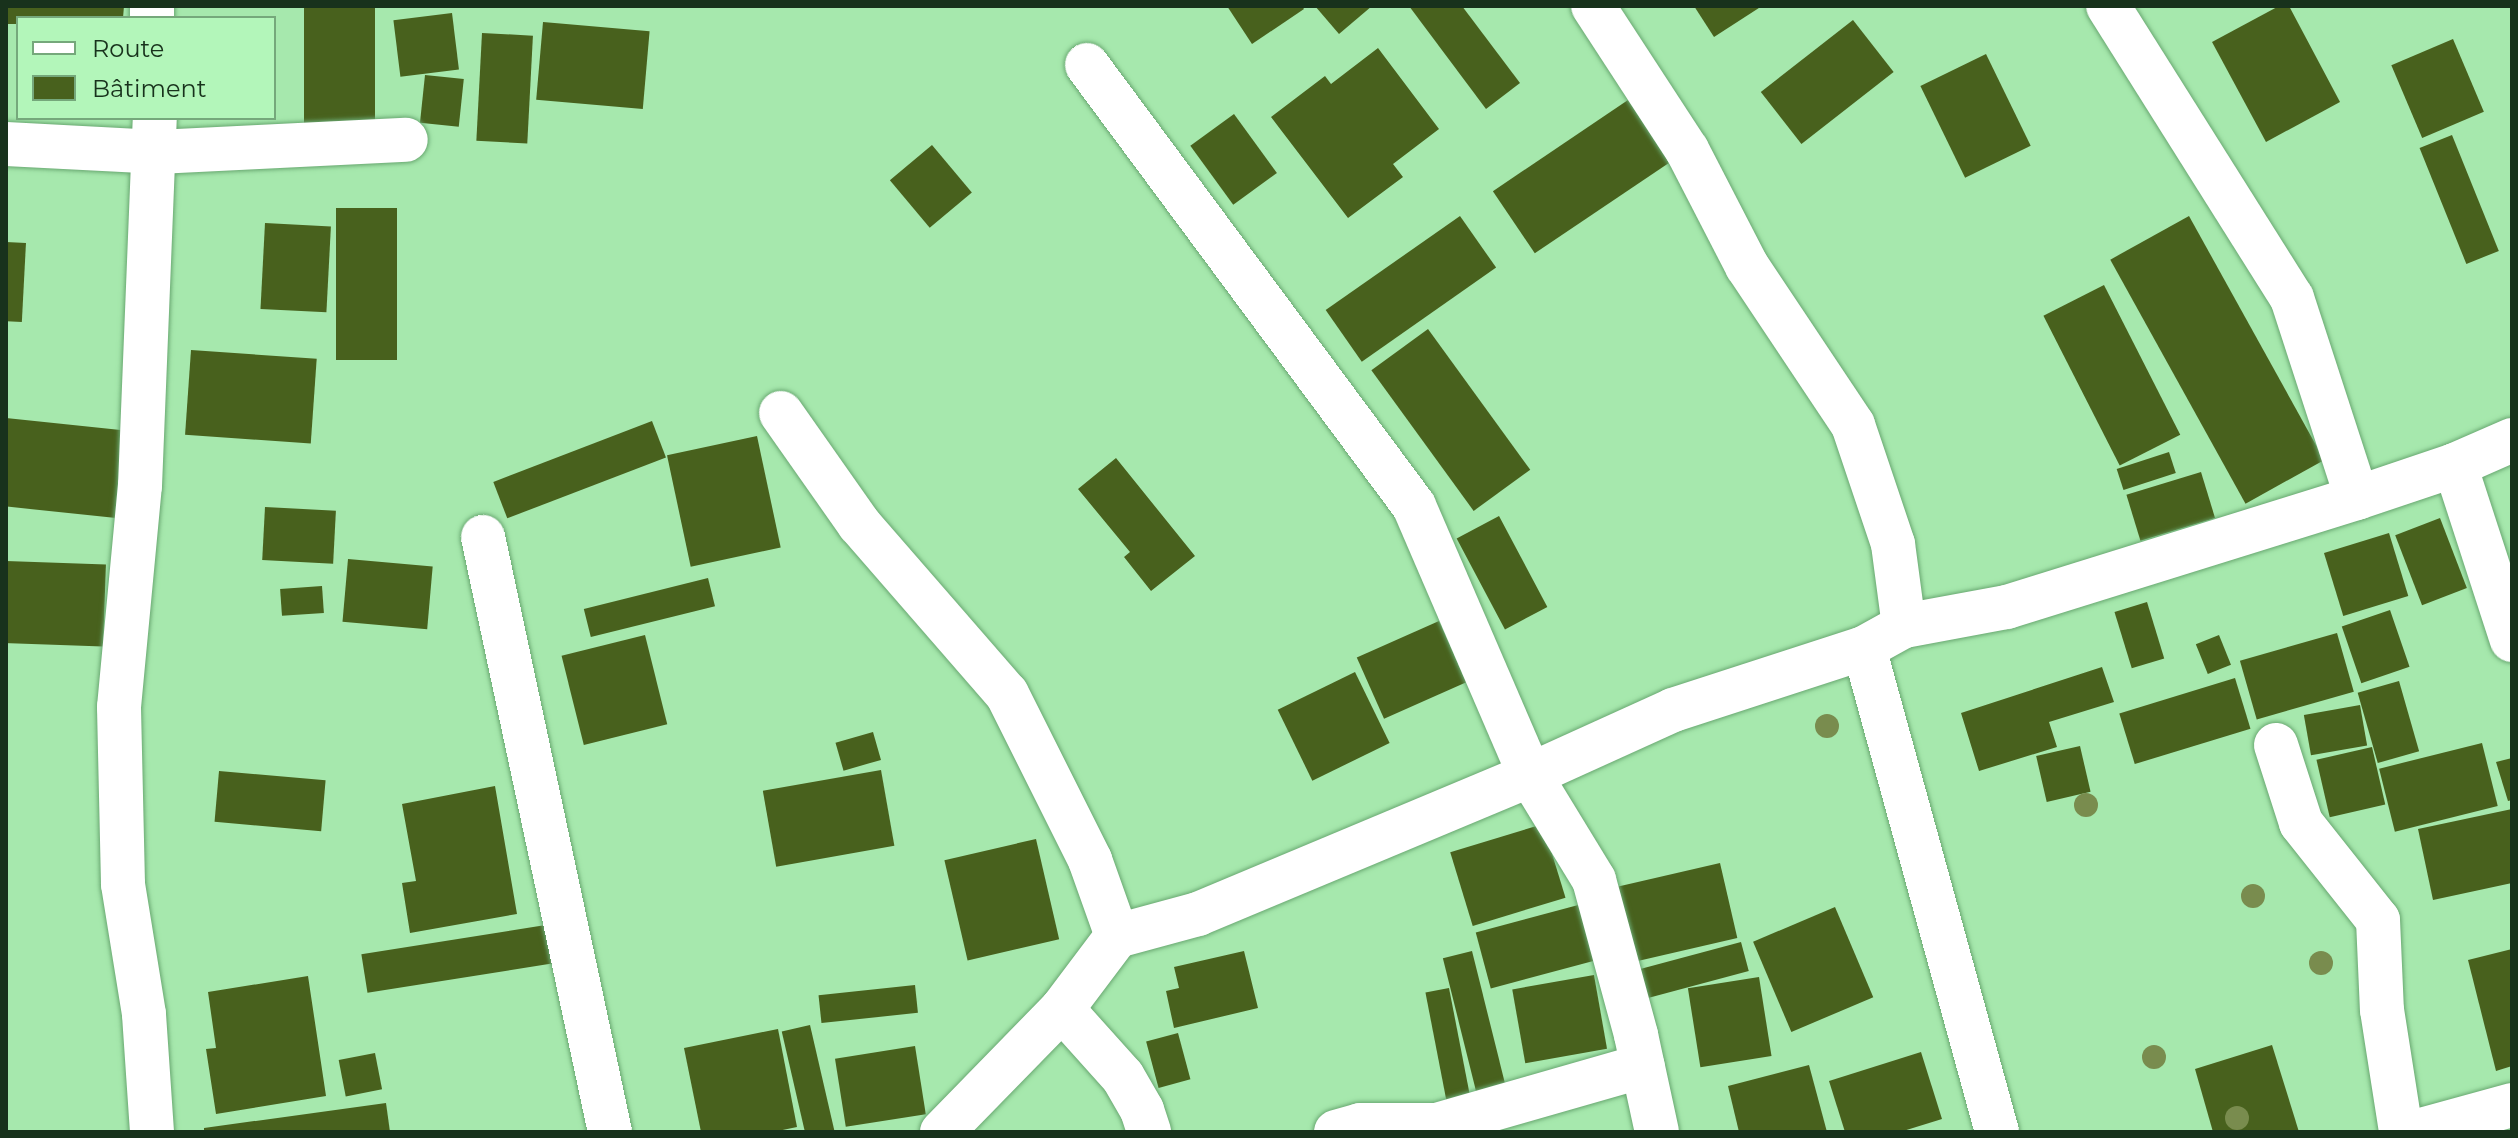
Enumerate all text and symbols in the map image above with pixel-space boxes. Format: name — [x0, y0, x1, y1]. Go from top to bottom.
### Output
legend — [16, 16, 276, 120]
text: Route — [92, 34, 164, 63]
text: Bâtiment — [92, 74, 206, 103]

